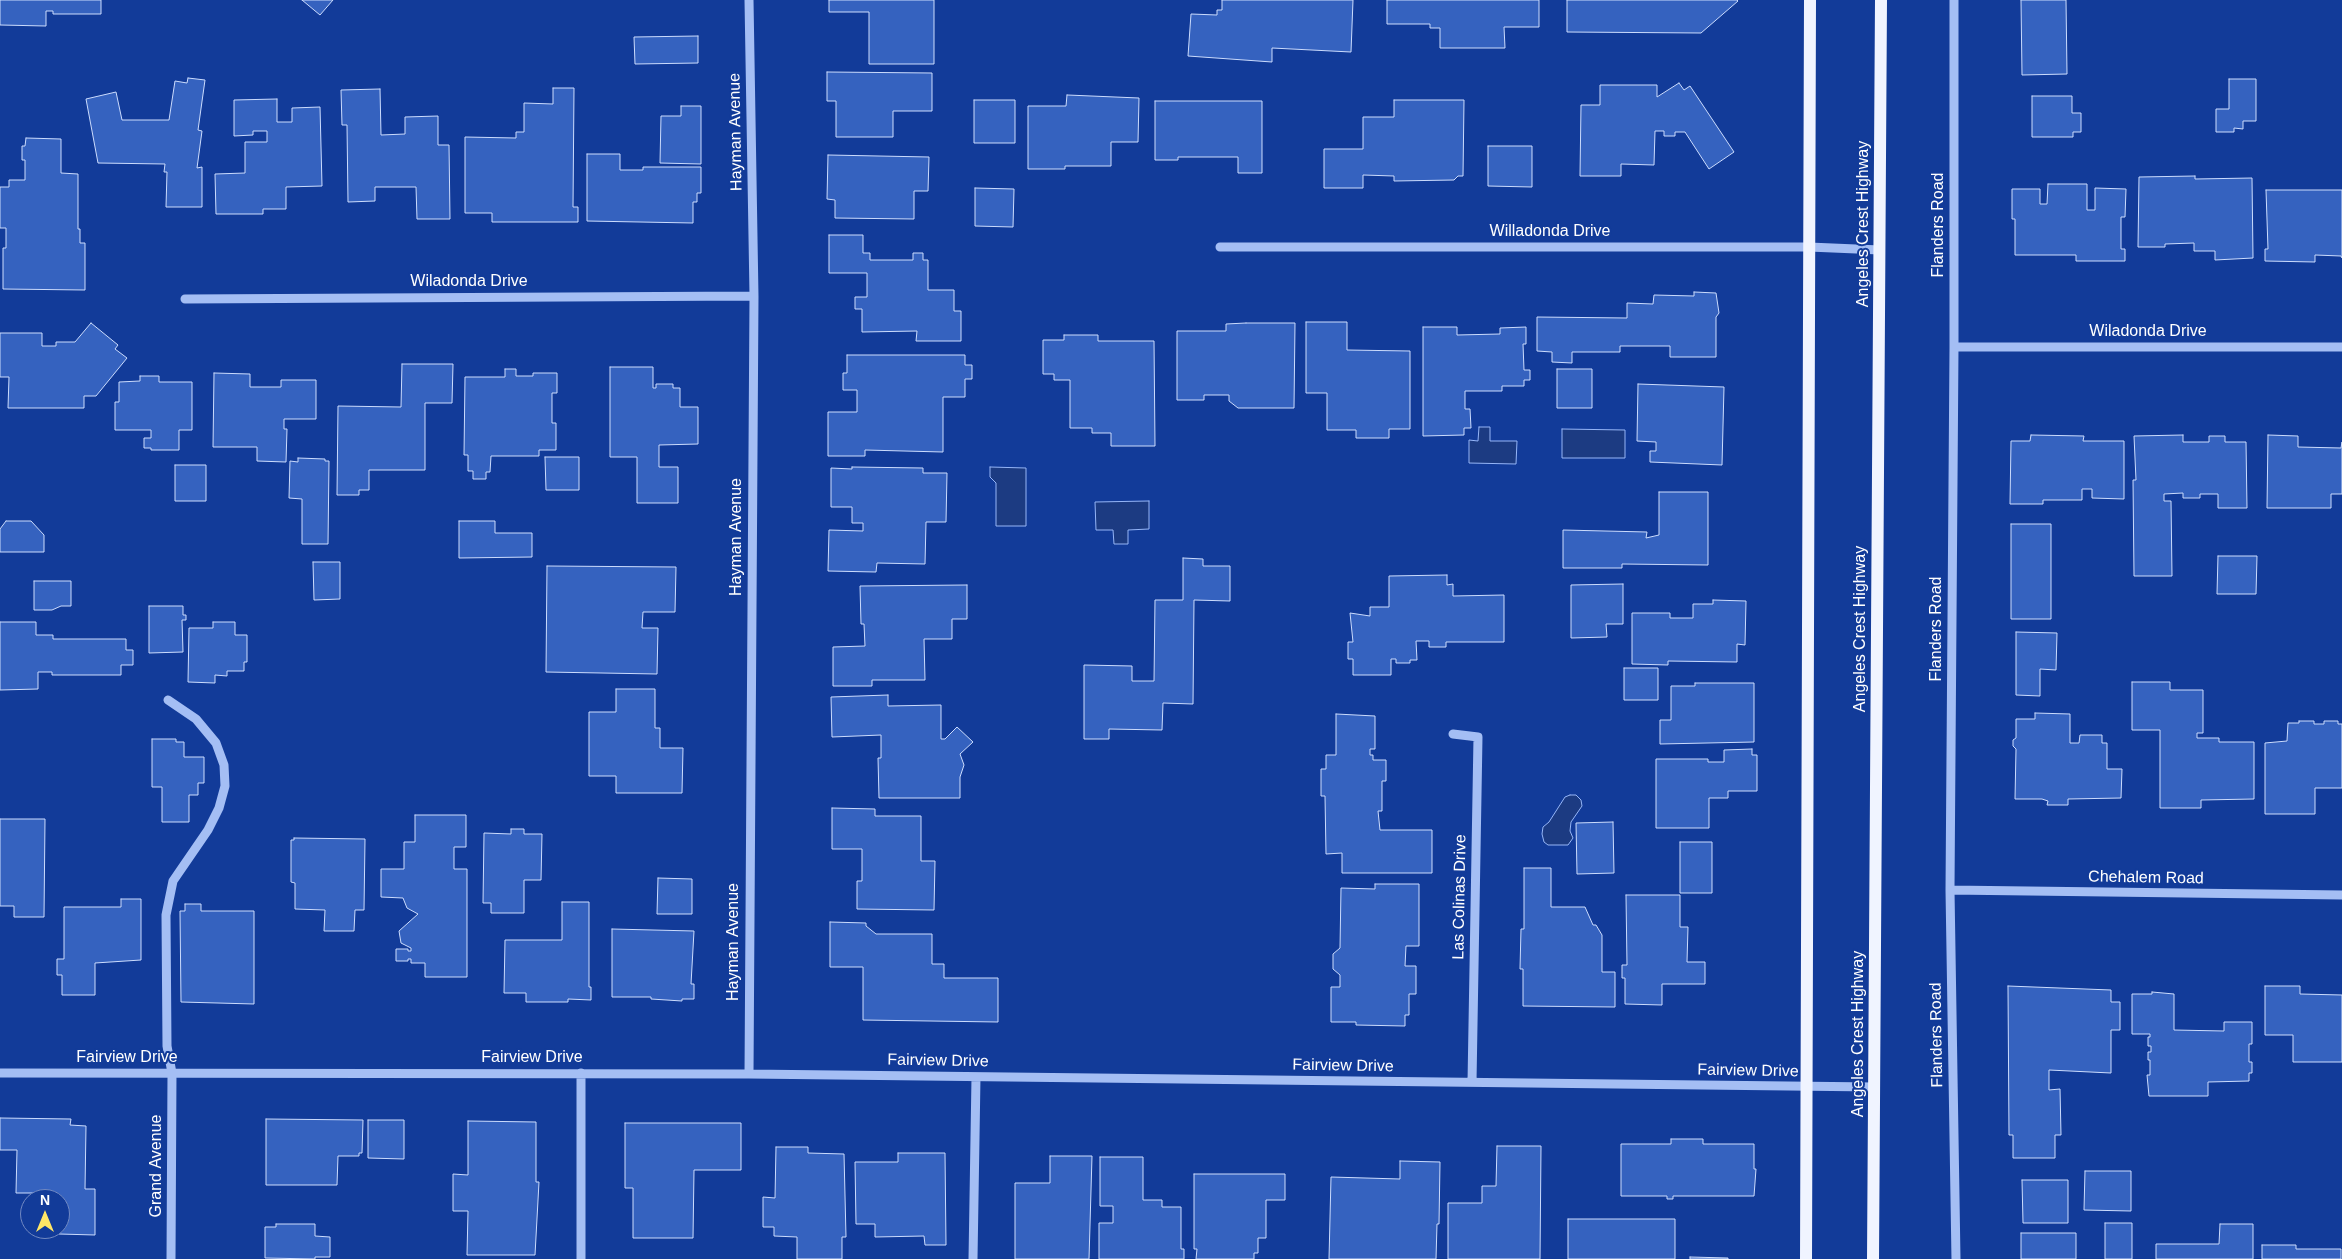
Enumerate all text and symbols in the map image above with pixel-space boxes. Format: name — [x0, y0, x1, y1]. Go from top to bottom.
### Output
street label: Hayman Avenue — [725, 73, 747, 191]
street label: Angeles Crest Highway — [1854, 141, 1874, 307]
street label: Flanders Road — [1929, 173, 1949, 277]
street label: Willadonda Drive — [1490, 222, 1610, 242]
street label: Wiladonda Drive — [410, 272, 528, 292]
street label: Wiladonda Drive — [2089, 322, 2207, 342]
street label: Hayman Avenue — [727, 478, 747, 596]
street label: Angeles Crest Highway — [1851, 546, 1871, 712]
street label: Flanders Road — [1927, 577, 1947, 681]
street label: Las Colinas Drive — [1449, 834, 1471, 960]
street label: Chehalem Road — [2088, 867, 2204, 889]
street label: Hayman Avenue — [724, 883, 744, 1001]
street label: Angeles Crest Highway — [1849, 951, 1869, 1117]
street label: Flanders Road — [1926, 982, 1948, 1088]
street label: Fairview Drive — [76, 1048, 178, 1068]
street label: Fairview Drive — [481, 1048, 583, 1068]
street label: Fairview Drive — [887, 1051, 989, 1071]
street label: Fairview Drive — [1292, 1056, 1394, 1076]
street label: Fairview Drive — [1697, 1061, 1799, 1081]
street label: Grand Avenue — [147, 1115, 167, 1217]
north arrow — [20, 1189, 70, 1239]
text: N — [40, 1192, 50, 1208]

